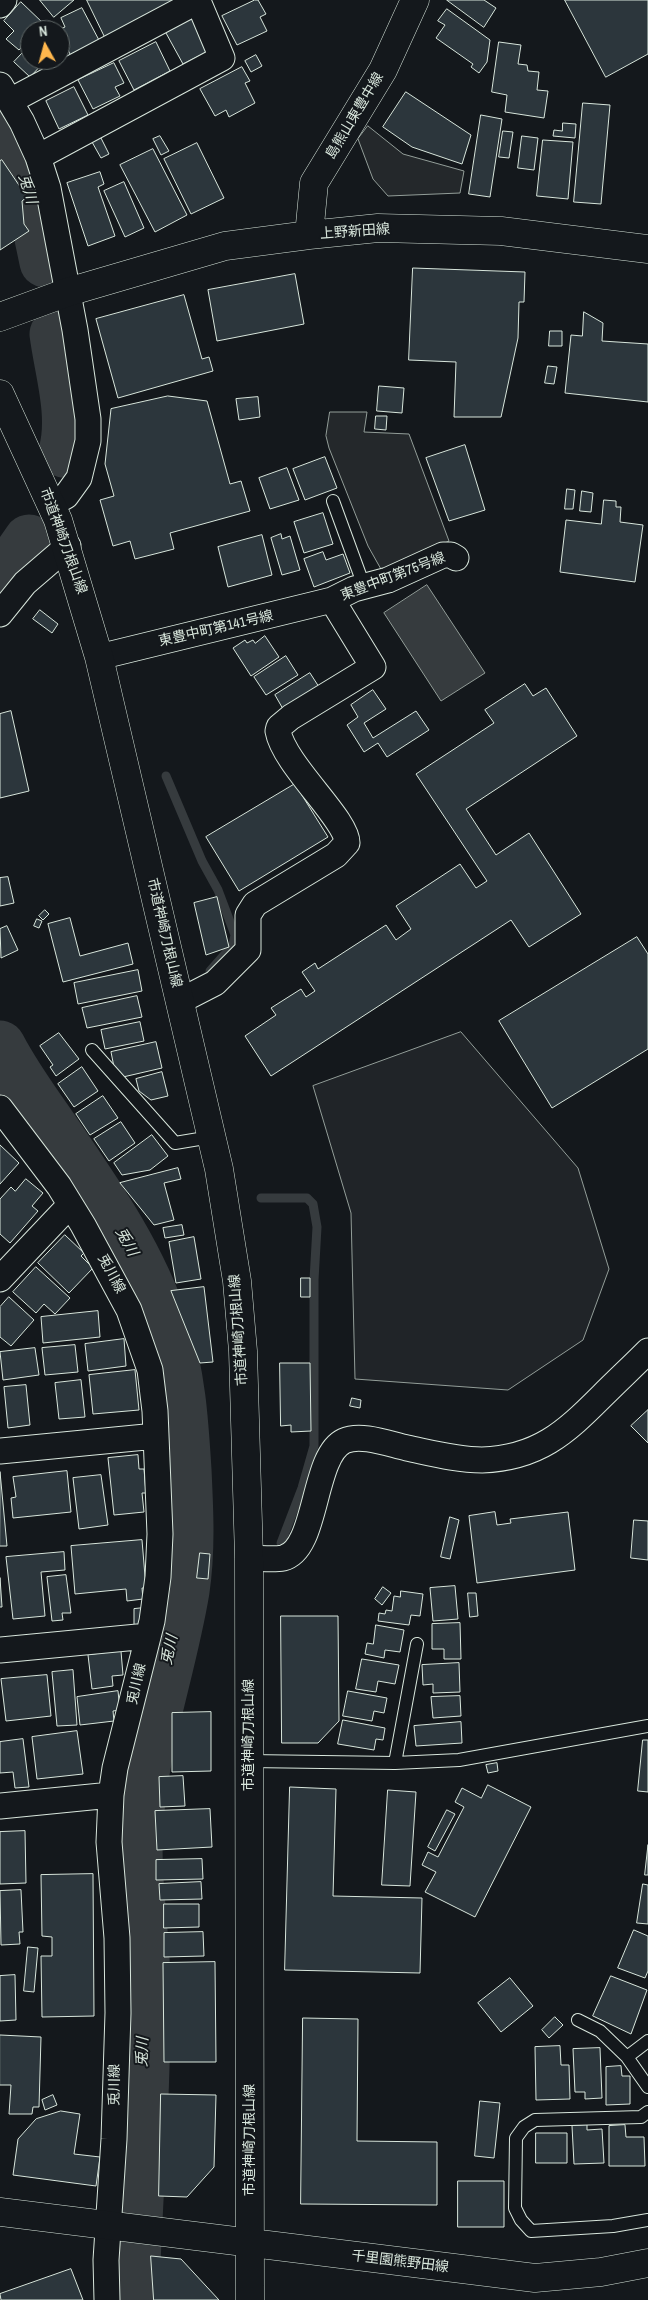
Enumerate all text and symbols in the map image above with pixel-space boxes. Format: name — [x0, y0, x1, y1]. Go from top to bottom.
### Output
north arrow — [20, 20, 70, 70]
text: N — [38, 22, 49, 41]
street label: 島熊山東豊中線 — [323, 70, 387, 162]
water label: 兎川 — [14, 172, 40, 206]
street label: 上野新田線 — [319, 221, 391, 243]
street label: 市道神崎刀根山線 — [36, 486, 90, 596]
street label: 東豊中町第75号線 — [338, 549, 448, 605]
street label: 東豊中町第141号線 — [157, 608, 275, 650]
street label: 市道神崎刀根山線 — [143, 877, 185, 989]
water label: 兎川 — [111, 1225, 141, 1259]
street label: 兎川線 — [94, 1252, 128, 1296]
street label: 市道神崎刀根山線 — [227, 1274, 251, 1386]
water label: 兎川 — [158, 1633, 182, 1667]
street label: 兎川線 — [124, 1662, 150, 1706]
street label: 市道神崎刀根山線 — [241, 1679, 257, 1791]
water label: 兎川 — [133, 2037, 153, 2067]
street label: 兎川線 — [106, 2064, 124, 2106]
street label: 市道神崎刀根山線 — [242, 2084, 258, 2196]
street label: 千里園熊野田線 — [350, 2248, 450, 2276]

